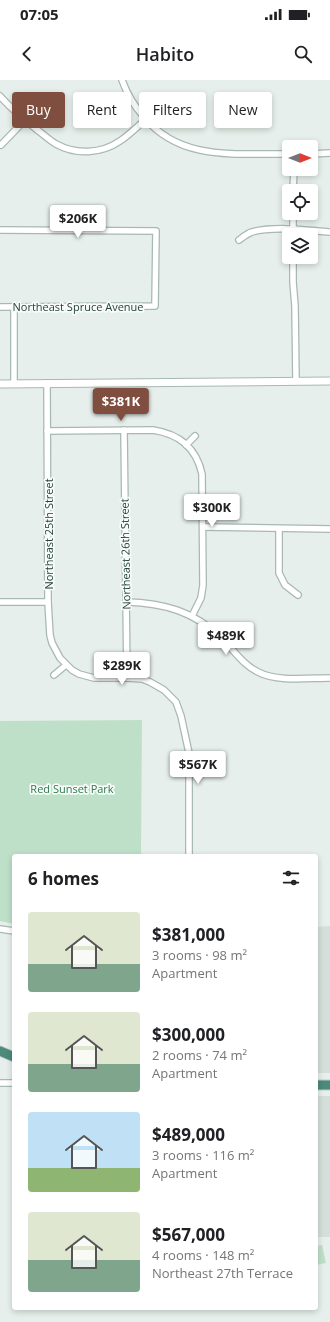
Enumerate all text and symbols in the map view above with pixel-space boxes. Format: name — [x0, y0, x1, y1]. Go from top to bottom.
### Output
text: 07:05 — [20, 4, 59, 24]
text: Habito — [136, 42, 194, 66]
icon: back — [16, 43, 38, 65]
icon: search — [292, 43, 314, 65]
chip: Buy — [12, 92, 65, 128]
chip: Rent — [73, 92, 131, 128]
chip: Filters — [139, 92, 206, 128]
chip: New — [214, 92, 272, 128]
north arrow — [282, 140, 318, 176]
map controls — [282, 140, 318, 264]
button: locate — [282, 184, 318, 220]
pin: $206K — [50, 205, 106, 239]
text: $206K — [59, 209, 97, 227]
button: layers — [282, 228, 318, 264]
street label: Northeast Spruce Avenue — [13, 299, 143, 314]
pin: $381K — [93, 388, 149, 422]
text: $381K — [102, 392, 140, 410]
street label: Northeast 25th Street — [41, 478, 56, 590]
pin: $300K — [184, 494, 240, 528]
street label: Northeast 26th Street — [117, 498, 133, 610]
text: $300K — [193, 498, 231, 516]
pin: $489K — [198, 622, 254, 656]
text: $489K — [207, 626, 245, 644]
pin: $289K — [94, 652, 150, 686]
text: $289K — [103, 656, 141, 674]
pin: $567K — [170, 751, 226, 785]
text: $567K — [179, 755, 217, 773]
park label: Red Sunset Park — [30, 781, 114, 796]
text: 6 homes — [28, 867, 99, 890]
icon: filters — [280, 867, 302, 889]
text: $381,000 — [152, 923, 225, 946]
icon: home — [60, 928, 108, 976]
text: 3 rooms · 98 m² — [152, 946, 247, 964]
text: Apartment — [152, 964, 217, 982]
text: $300,000 — [152, 1023, 225, 1046]
icon: home — [60, 1028, 108, 1076]
text: 2 rooms · 74 m² — [152, 1046, 247, 1064]
text: Apartment — [152, 1064, 217, 1082]
text: $489,000 — [152, 1123, 225, 1146]
icon: home — [60, 1128, 108, 1176]
text: 3 rooms · 116 m² — [152, 1146, 254, 1164]
text: Apartment — [152, 1164, 217, 1182]
text: $567,000 — [152, 1223, 225, 1246]
icon: home — [60, 1228, 108, 1276]
text: 4 rooms · 148 m² — [152, 1246, 254, 1264]
text: Northeast 27th Terrace — [152, 1264, 293, 1282]

